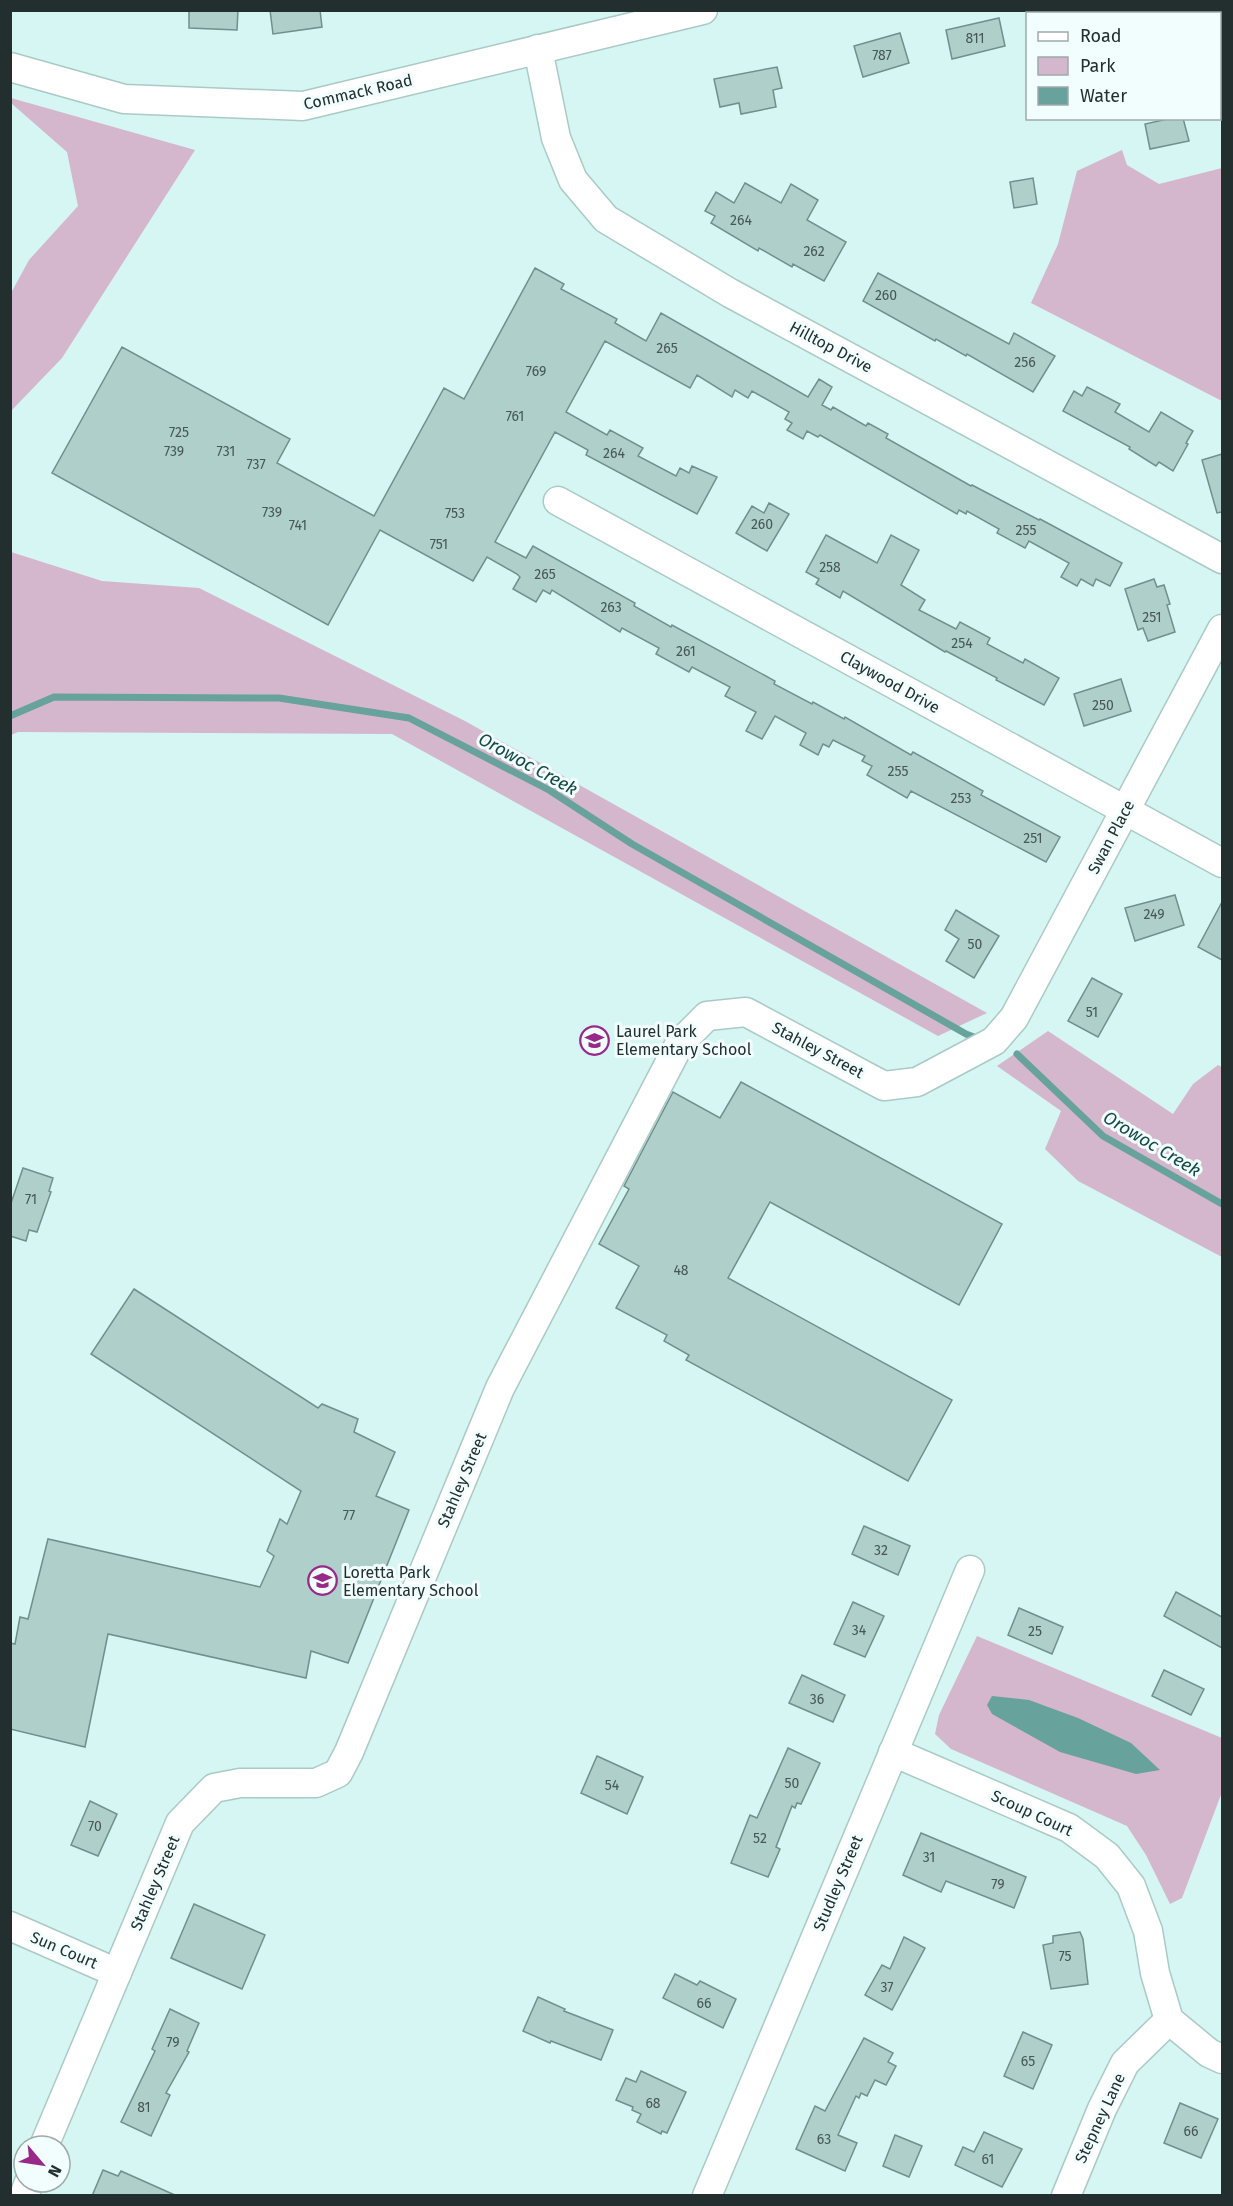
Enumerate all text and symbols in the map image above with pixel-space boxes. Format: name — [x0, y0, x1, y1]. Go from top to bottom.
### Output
legend — [1026, 12, 1221, 120]
text: Road — [1080, 25, 1122, 47]
house number: 811 — [965, 30, 985, 47]
house number: 787 — [872, 47, 892, 64]
text: Park — [1080, 55, 1116, 77]
street label: Commack Road — [302, 70, 414, 114]
text: Water — [1080, 85, 1127, 107]
house number: 264 — [730, 212, 752, 229]
house number: 262 — [803, 243, 825, 260]
house number: 260 — [875, 287, 897, 304]
street label: Hilltop Drive — [786, 317, 876, 377]
house number: 265 — [656, 340, 678, 357]
house number: 256 — [1014, 354, 1036, 371]
house number: 769 — [526, 363, 546, 380]
house number: 761 — [506, 408, 524, 425]
house number: 725 — [169, 424, 189, 441]
house number: 739 — [164, 443, 184, 460]
house number: 731 — [217, 443, 235, 460]
house number: 264 — [603, 445, 625, 462]
house number: 737 — [246, 456, 266, 473]
house number: 739 — [262, 504, 282, 521]
house number: 753 — [445, 505, 465, 522]
house number: 260 — [751, 516, 773, 533]
house number: 741 — [289, 517, 307, 534]
house number: 255 — [1016, 522, 1036, 539]
house number: 751 — [430, 536, 448, 553]
house number: 258 — [819, 559, 841, 576]
house number: 265 — [534, 566, 556, 583]
house number: 263 — [600, 599, 622, 616]
house number: 251 — [1142, 609, 1162, 626]
house number: 254 — [951, 635, 973, 652]
house number: 261 — [676, 643, 696, 660]
street label: Claywood Drive — [837, 647, 943, 717]
house number: 250 — [1092, 697, 1114, 714]
water label: Orowoc Creek — [475, 728, 582, 800]
house number: 255 — [888, 763, 908, 780]
house number: 253 — [951, 790, 971, 807]
street label: Swan Place — [1084, 797, 1138, 877]
house number: 251 — [1023, 830, 1043, 847]
house number: 249 — [1143, 906, 1165, 923]
house number: 50 — [968, 936, 983, 953]
house number: 51 — [1086, 1004, 1098, 1021]
street label: Stahley Street — [769, 1018, 867, 1082]
place label: Laurel Park Elementary School — [616, 1022, 752, 1059]
school or university icon: Laurel Park Elementary School — [579, 1024, 611, 1056]
water label: Orowoc Creek — [1099, 1106, 1205, 1182]
house number: 71 — [25, 1191, 37, 1208]
house number: 48 — [673, 1262, 689, 1279]
street label: Stahley Street — [433, 1429, 491, 1530]
house number: 77 — [343, 1507, 355, 1524]
house number: 32 — [874, 1542, 888, 1559]
place label: Loretta Park Elementary School — [343, 1563, 479, 1600]
school or university icon: Loretta Park Elementary School — [306, 1565, 338, 1597]
house number: 34 — [852, 1622, 867, 1639]
house number: 25 — [1028, 1623, 1042, 1640]
house number: 36 — [810, 1691, 824, 1708]
house number: 50 — [785, 1775, 800, 1792]
house number: 54 — [605, 1777, 620, 1794]
street label: Scoup Court — [988, 1786, 1076, 1840]
house number: 70 — [88, 1818, 102, 1835]
house number: 52 — [753, 1830, 767, 1847]
street label: Stahley Street — [126, 1832, 184, 1933]
street label: Studley Street — [809, 1832, 867, 1934]
house number: 31 — [923, 1849, 935, 1866]
house number: 79 — [991, 1876, 1005, 1893]
street label: Sun Court — [28, 1927, 101, 1973]
house number: 75 — [1058, 1948, 1072, 1965]
house number: 37 — [880, 1979, 894, 1996]
house number: 66 — [697, 1995, 711, 2012]
house number: 79 — [166, 2034, 180, 2051]
house number: 65 — [1021, 2053, 1035, 2070]
street label: Stepney Lane — [1071, 2070, 1129, 2166]
house number: 68 — [645, 2095, 661, 2112]
house number: 81 — [137, 2099, 151, 2116]
house number: 66 — [1184, 2123, 1198, 2140]
house number: 63 — [817, 2131, 831, 2148]
north arrow — [12, 2134, 72, 2194]
house number: 61 — [982, 2151, 994, 2168]
text: N — [44, 2162, 66, 2180]

